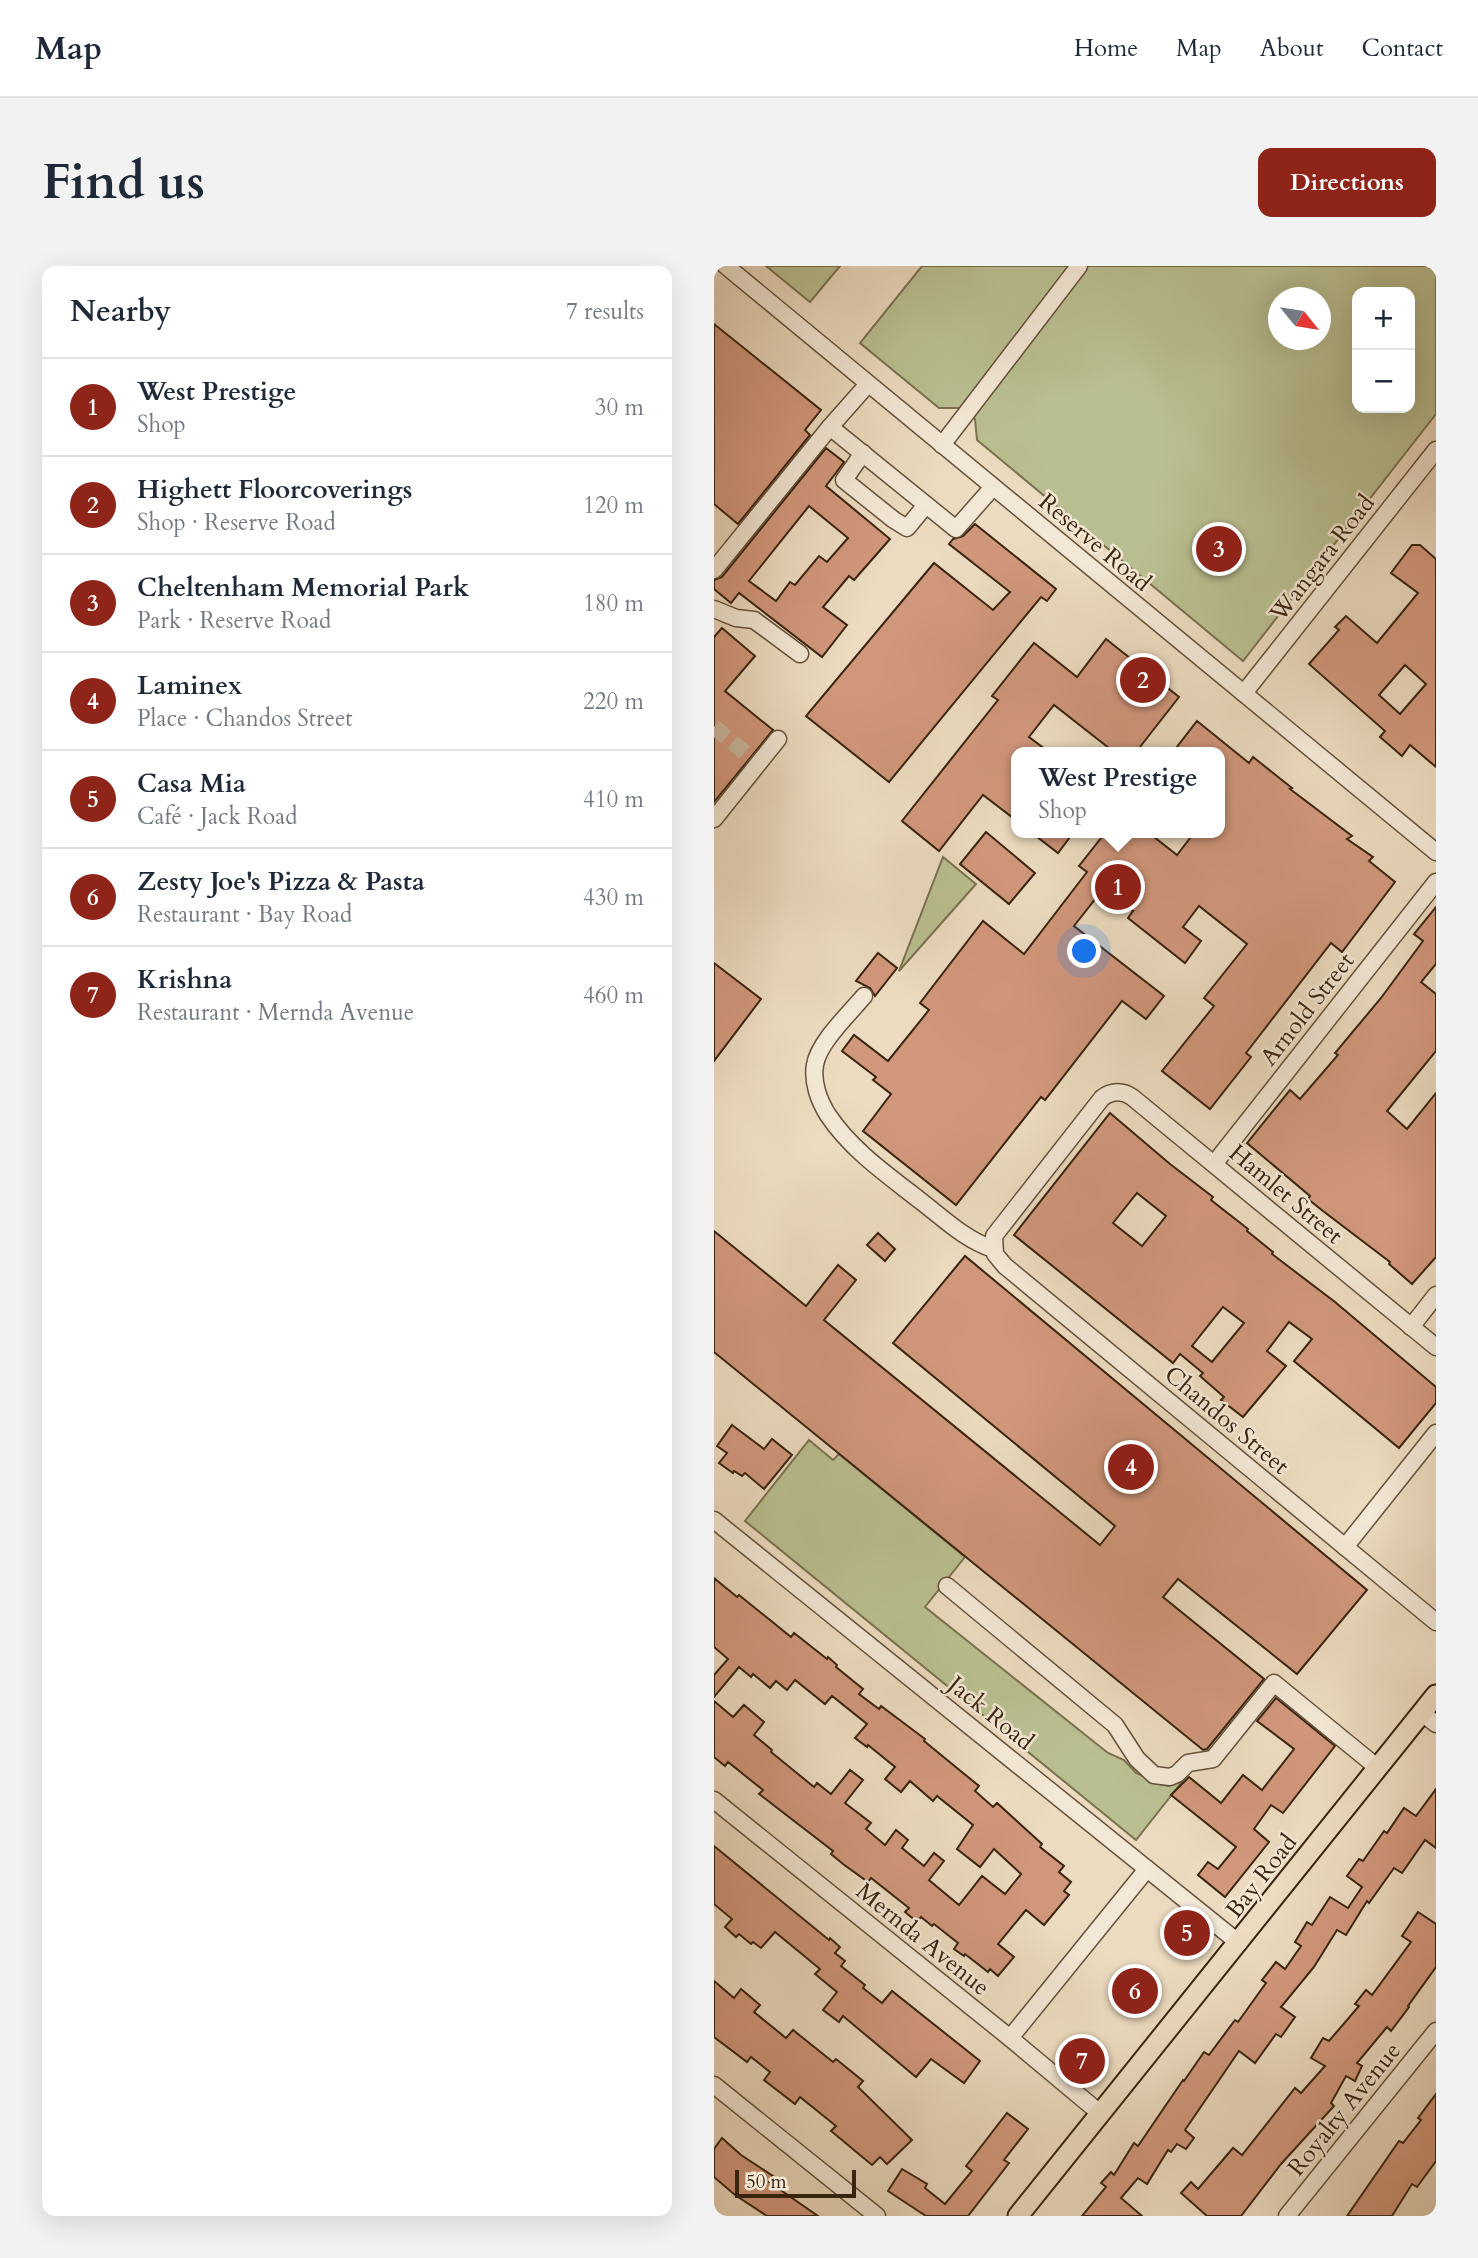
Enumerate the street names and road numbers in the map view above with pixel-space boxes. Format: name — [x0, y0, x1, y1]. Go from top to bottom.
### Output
street label: Reserve Road — [1031, 486, 1158, 599]
street label: Wangara Road — [1262, 488, 1383, 629]
street label: Arnold Street — [1253, 945, 1362, 1073]
street label: Hamlet Street — [1222, 1137, 1350, 1252]
street label: Chandos Street — [1157, 1358, 1296, 1483]
street label: Jack Road — [939, 1667, 1041, 1758]
street label: Bay Road — [1218, 1827, 1305, 1925]
street label: Mernda Avenue — [849, 1875, 997, 2004]
street label: Royalty Avenue — [1280, 2035, 1409, 2183]

